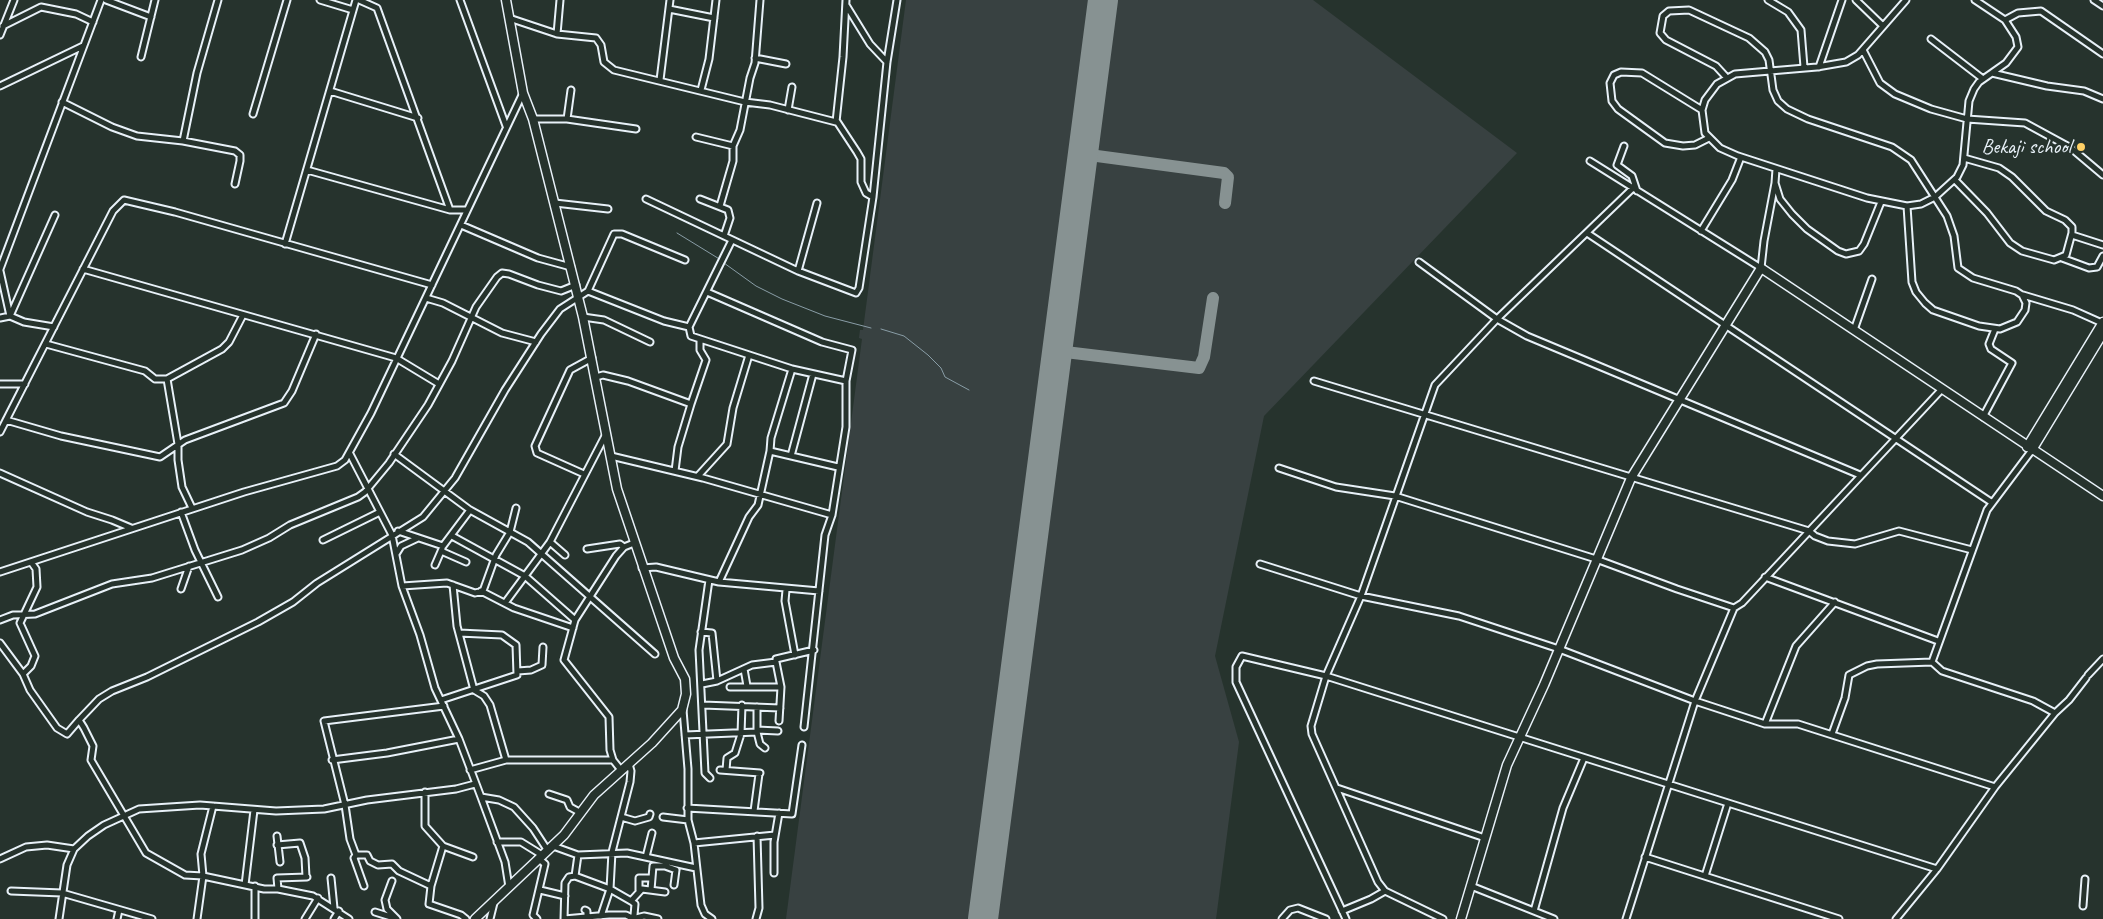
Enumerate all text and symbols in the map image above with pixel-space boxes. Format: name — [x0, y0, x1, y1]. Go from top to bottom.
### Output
place label: Bekaji school — [1981, 134, 2071, 160]
marker: Bekaji school — [2075, 141, 2087, 153]

